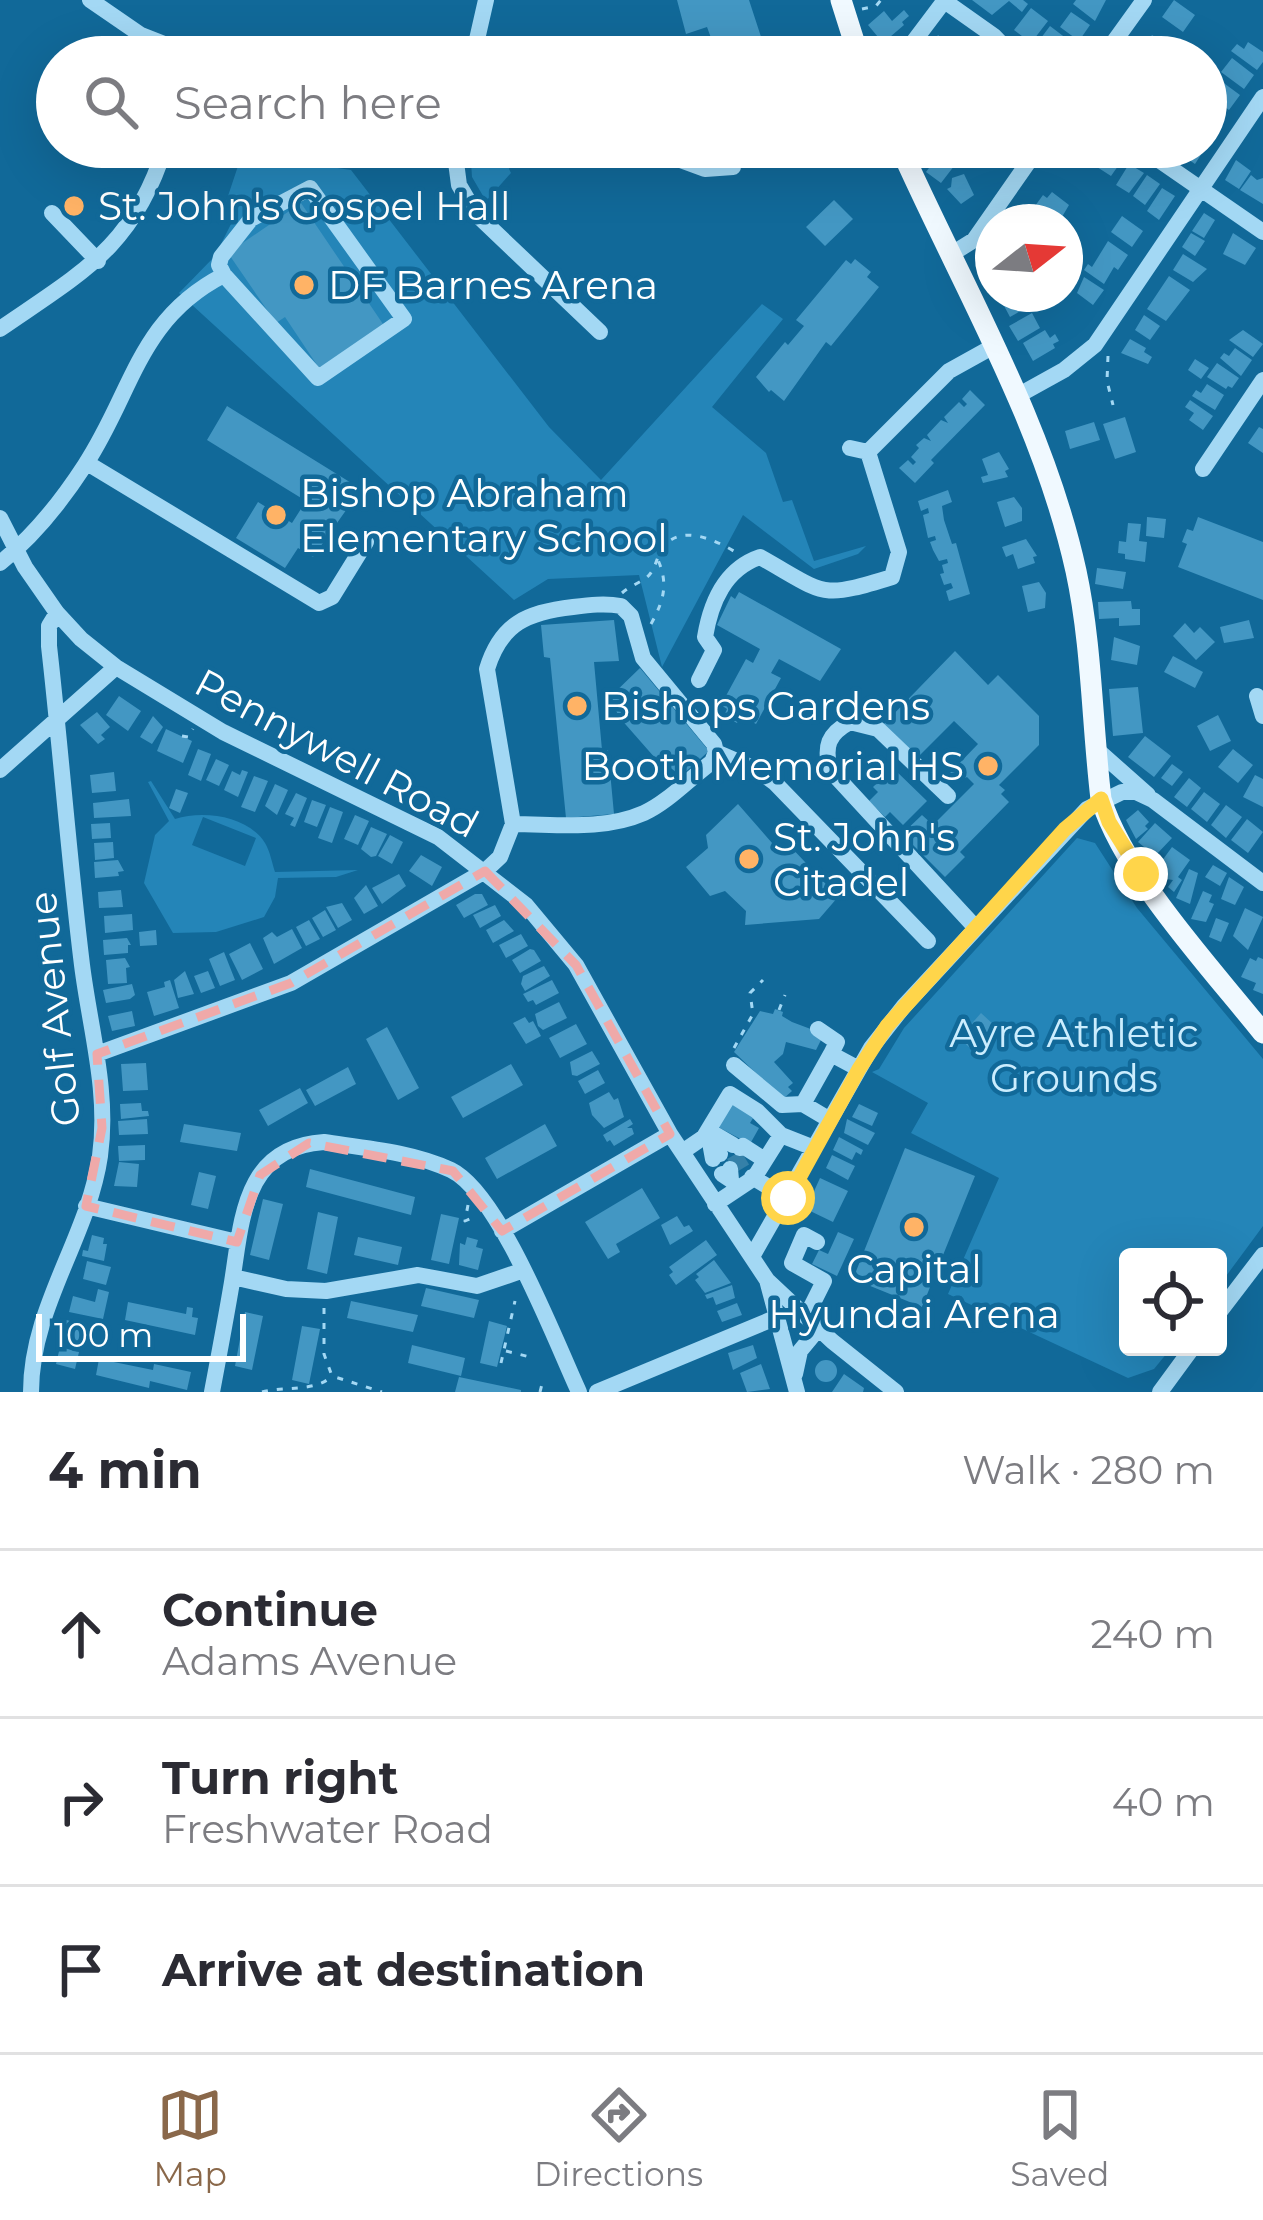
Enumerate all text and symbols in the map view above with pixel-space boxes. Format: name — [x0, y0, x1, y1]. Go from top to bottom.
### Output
search box — [36, 36, 1227, 168]
icon: search — [78, 69, 144, 135]
text: Search here — [174, 75, 442, 130]
place label: St. John's Gospel Hall — [98, 182, 511, 230]
marker: St. John's Gospel Hall — [61, 193, 87, 219]
north arrow — [975, 204, 1083, 312]
place label: DF Barnes Arena — [328, 261, 658, 309]
marker: DF Barnes Arena — [291, 272, 317, 298]
place label: Bishop Abraham Elementary School — [300, 469, 668, 562]
marker: Bishop Abraham Elementary School — [263, 502, 289, 528]
street label: Pennywell Road — [187, 658, 487, 848]
place label: Bishops Gardens — [601, 682, 930, 730]
marker: Bishops Gardens — [564, 693, 590, 719]
place label: Booth Memorial HS — [581, 742, 964, 790]
marker: Booth Memorial HS — [975, 753, 1001, 779]
place label: St. John's Citadel — [773, 813, 955, 906]
marker: St. John's Citadel — [736, 846, 762, 872]
route end — [1114, 847, 1168, 901]
street label: Golf Avenue — [18, 889, 90, 1129]
park label: Ayre Athletic Grounds — [949, 1009, 1199, 1102]
route start — [761, 1171, 815, 1225]
marker: Capital Hyundai Arena — [901, 1214, 927, 1240]
place label: Capital Hyundai Arena — [768, 1245, 1060, 1338]
map controls — [1119, 1248, 1227, 1356]
button: locate — [1119, 1248, 1227, 1356]
scale bar — [36, 1308, 246, 1361]
text: 100 m — [54, 1315, 153, 1355]
text: 4 min — [48, 1439, 202, 1501]
text: Walk · 280 m — [962, 1446, 1215, 1494]
text: Continue — [162, 1582, 378, 1637]
icon: ahead — [48, 1601, 114, 1667]
text: 240 m — [1091, 1610, 1215, 1658]
text: Adams Avenue — [162, 1637, 457, 1685]
text: Turn right — [162, 1750, 398, 1805]
icon: right — [48, 1769, 114, 1835]
text: 40 m — [1112, 1778, 1215, 1826]
text: Freshwater Road — [162, 1805, 493, 1853]
icon: arrive — [48, 1937, 114, 2003]
text: Arrive at destination — [162, 1942, 645, 1997]
tab: Map — [154, 2082, 227, 2194]
tab: Directions — [534, 2082, 703, 2194]
tab: Saved — [1010, 2082, 1109, 2194]

